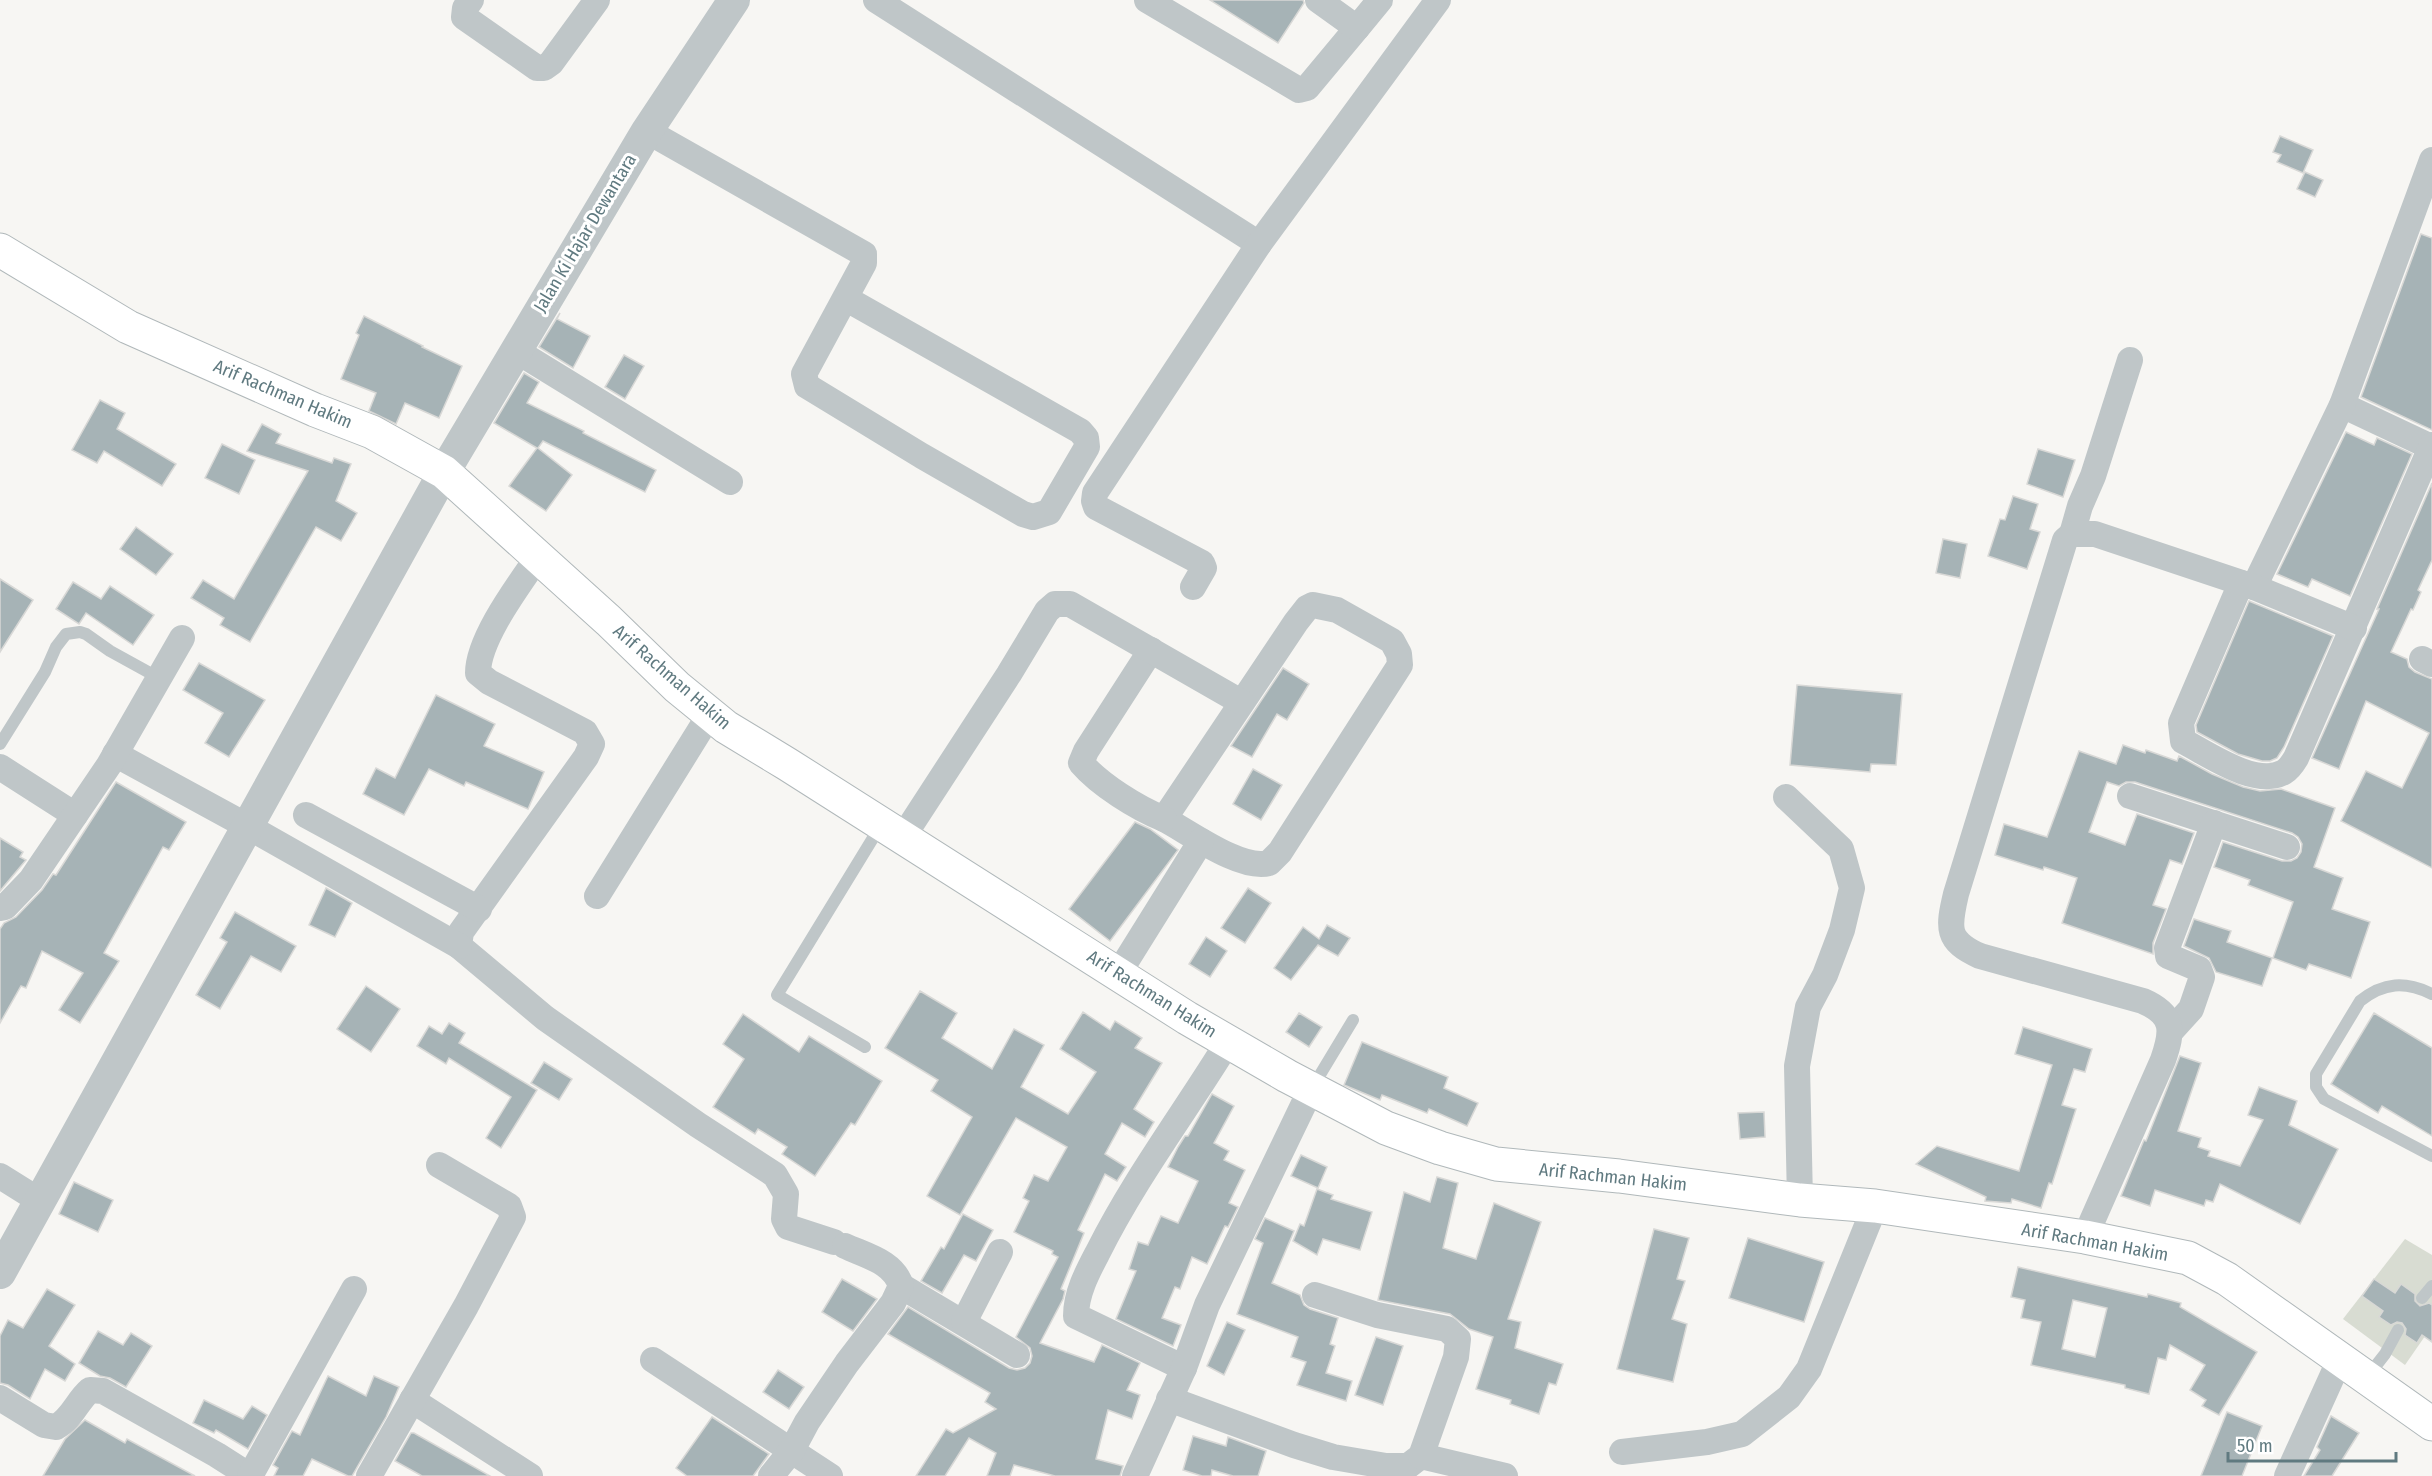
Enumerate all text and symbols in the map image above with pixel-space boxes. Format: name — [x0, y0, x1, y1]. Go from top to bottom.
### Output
street label: Jalan Ki Hajar Dewantara — [529, 150, 641, 316]
street label: Arif Rachman Hakim — [210, 355, 356, 433]
street label: Arif Rachman Hakim — [609, 620, 735, 734]
street label: Arif Rachman Hakim — [1083, 945, 1221, 1043]
street label: Arif Rachman Hakim — [1538, 1158, 1688, 1196]
street label: Arif Rachman Hakim — [2020, 1218, 2170, 1266]
scale bar — [2228, 1425, 2396, 1463]
text: 50 m — [2237, 1435, 2273, 1457]

